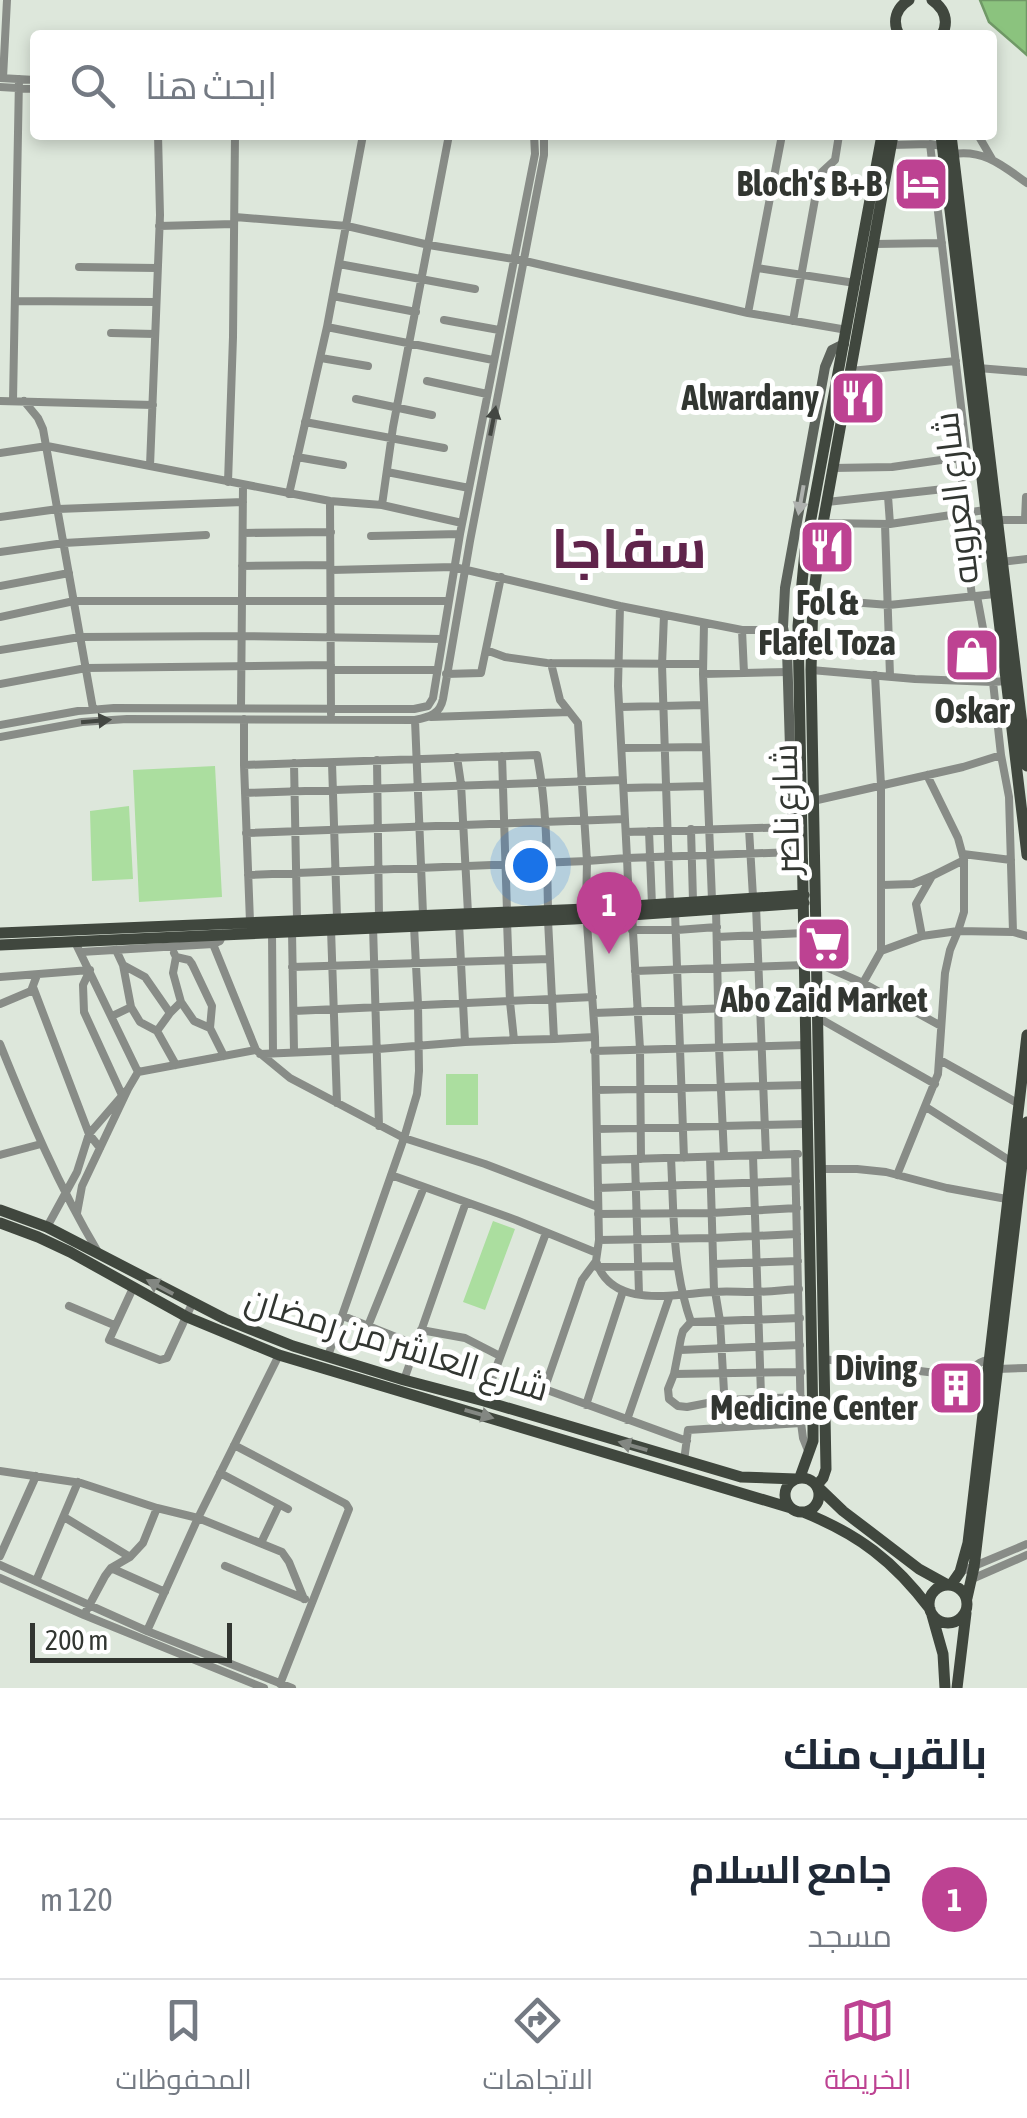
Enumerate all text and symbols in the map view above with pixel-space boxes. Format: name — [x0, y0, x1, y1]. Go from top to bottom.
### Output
search box — [30, 30, 997, 140]
icon: search — [65, 58, 120, 113]
text: ابحث هنا — [145, 64, 277, 107]
hotel icon: Bloch's B+B — [891, 154, 951, 214]
place label: Bloch's B+B — [737, 163, 882, 203]
restaurant icon: Alwardany — [828, 368, 888, 428]
place label: Alwardany — [681, 377, 820, 417]
one-way arrow — [486, 405, 501, 436]
street label: شارع العروبه — [925, 409, 989, 586]
one-way arrow — [793, 485, 808, 516]
district label: سفاجا — [551, 517, 707, 580]
restaurant icon: Fol & Flafel Toza — [797, 517, 857, 577]
place label: Fol & Flafel Toza — [758, 582, 896, 662]
shop icon: Oskar — [942, 625, 1002, 685]
place label: Oskar — [935, 690, 1010, 730]
one-way arrow — [81, 713, 113, 729]
street label: شارع ناصر — [764, 743, 810, 876]
your location — [505, 840, 556, 891]
pin: 1 — [576, 872, 642, 954]
supermarket icon: Abo Zaid Market — [794, 914, 854, 974]
place label: Abo Zaid Market — [719, 979, 928, 1019]
street label: شارع العاشر من رمضان — [240, 1278, 554, 1412]
one-way arrow — [146, 1279, 175, 1296]
place label: Diving Medicine Center — [710, 1347, 918, 1427]
building icon: Diving Medicine Center — [926, 1358, 986, 1418]
one-way arrow — [464, 1407, 495, 1422]
one-way arrow — [617, 1438, 648, 1453]
scale bar — [30, 1618, 232, 1662]
text: 200 m — [45, 1624, 108, 1656]
text: بالقرب منك — [783, 1730, 987, 1778]
text: جامع السلام — [689, 1848, 892, 1891]
text: 120 m — [40, 1881, 113, 1918]
text: 1 — [947, 1881, 962, 1918]
text: مسجد — [808, 1917, 892, 1954]
tab: المحفوظات — [115, 1993, 252, 2105]
tab: الاتجاهات — [483, 1993, 593, 2105]
tab: الخريطة — [824, 1993, 912, 2105]

